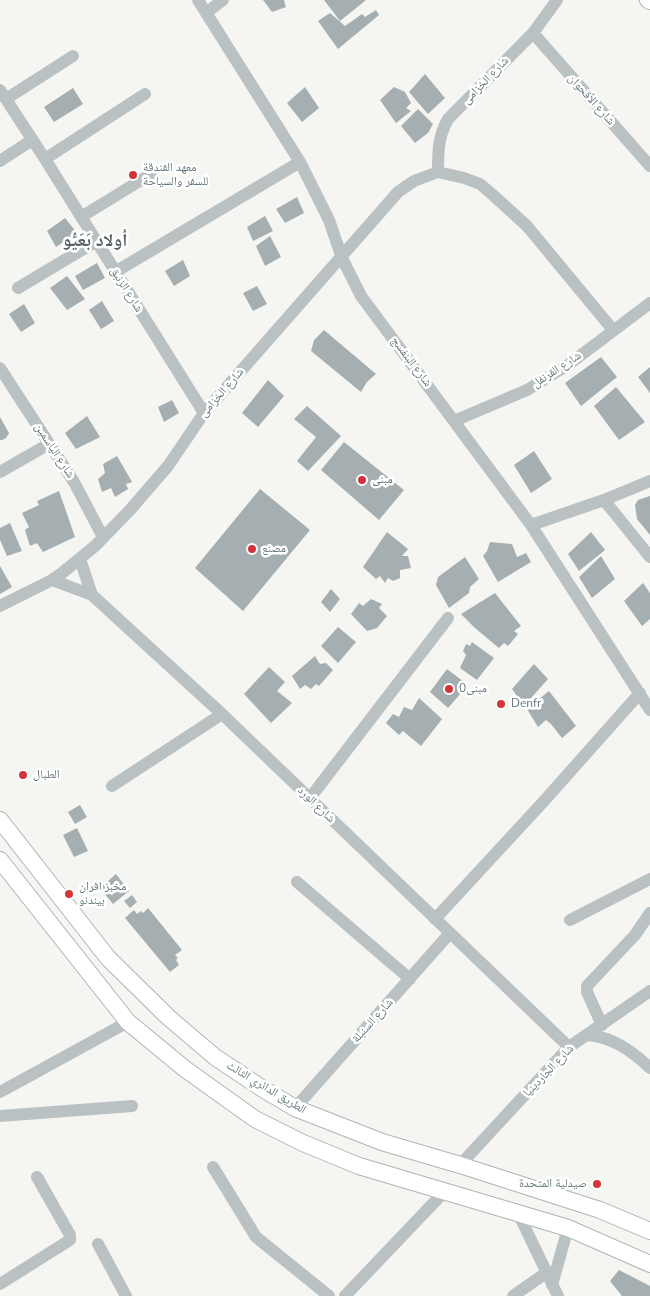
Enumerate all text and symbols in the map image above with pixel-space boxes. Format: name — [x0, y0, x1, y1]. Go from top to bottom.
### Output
street label: شارع الخزامى — [460, 54, 512, 108]
street label: شارع الأقحوان — [564, 72, 618, 128]
place label: معهد الفندقة للسفر والسياحة — [143, 161, 208, 189]
marker: معهد الفندقة للسفر والسياحة — [127, 169, 139, 181]
district label: أولاد بَعَيُّو — [63, 231, 127, 253]
street label: شارع الزنبق — [106, 265, 146, 315]
street label: شارع البنفسج — [388, 334, 434, 390]
street label: شارع القرنفل — [530, 349, 584, 391]
street label: شارع الخزامى — [197, 365, 247, 421]
street label: شارع الياسمين — [31, 421, 77, 481]
place label: مبنى — [372, 473, 393, 487]
marker: مبنى — [356, 474, 368, 486]
place label: مصنع — [262, 542, 286, 556]
marker: مصنع — [246, 543, 258, 555]
place label: مبنى0 — [459, 682, 487, 696]
marker: مبنى0 — [443, 683, 455, 695]
place label: Denfr — [511, 697, 541, 711]
marker: Denfr — [495, 698, 507, 710]
place label: الطبال — [33, 768, 60, 782]
marker: الطبال — [17, 769, 29, 781]
street label: شارع الورد — [294, 784, 338, 826]
place label: مخبز افران بيندنو — [79, 880, 127, 908]
marker: مخبز افران بيندنو — [63, 888, 75, 900]
street label: شارع السنبلة — [349, 996, 397, 1046]
street label: شارع الجاردينيا — [521, 1042, 577, 1100]
street label: الطريق الدائري الثالث — [224, 1059, 308, 1117]
place label: صيدلية المتحدة — [519, 1177, 587, 1191]
marker: صيدلية المتحدة — [591, 1178, 603, 1190]

